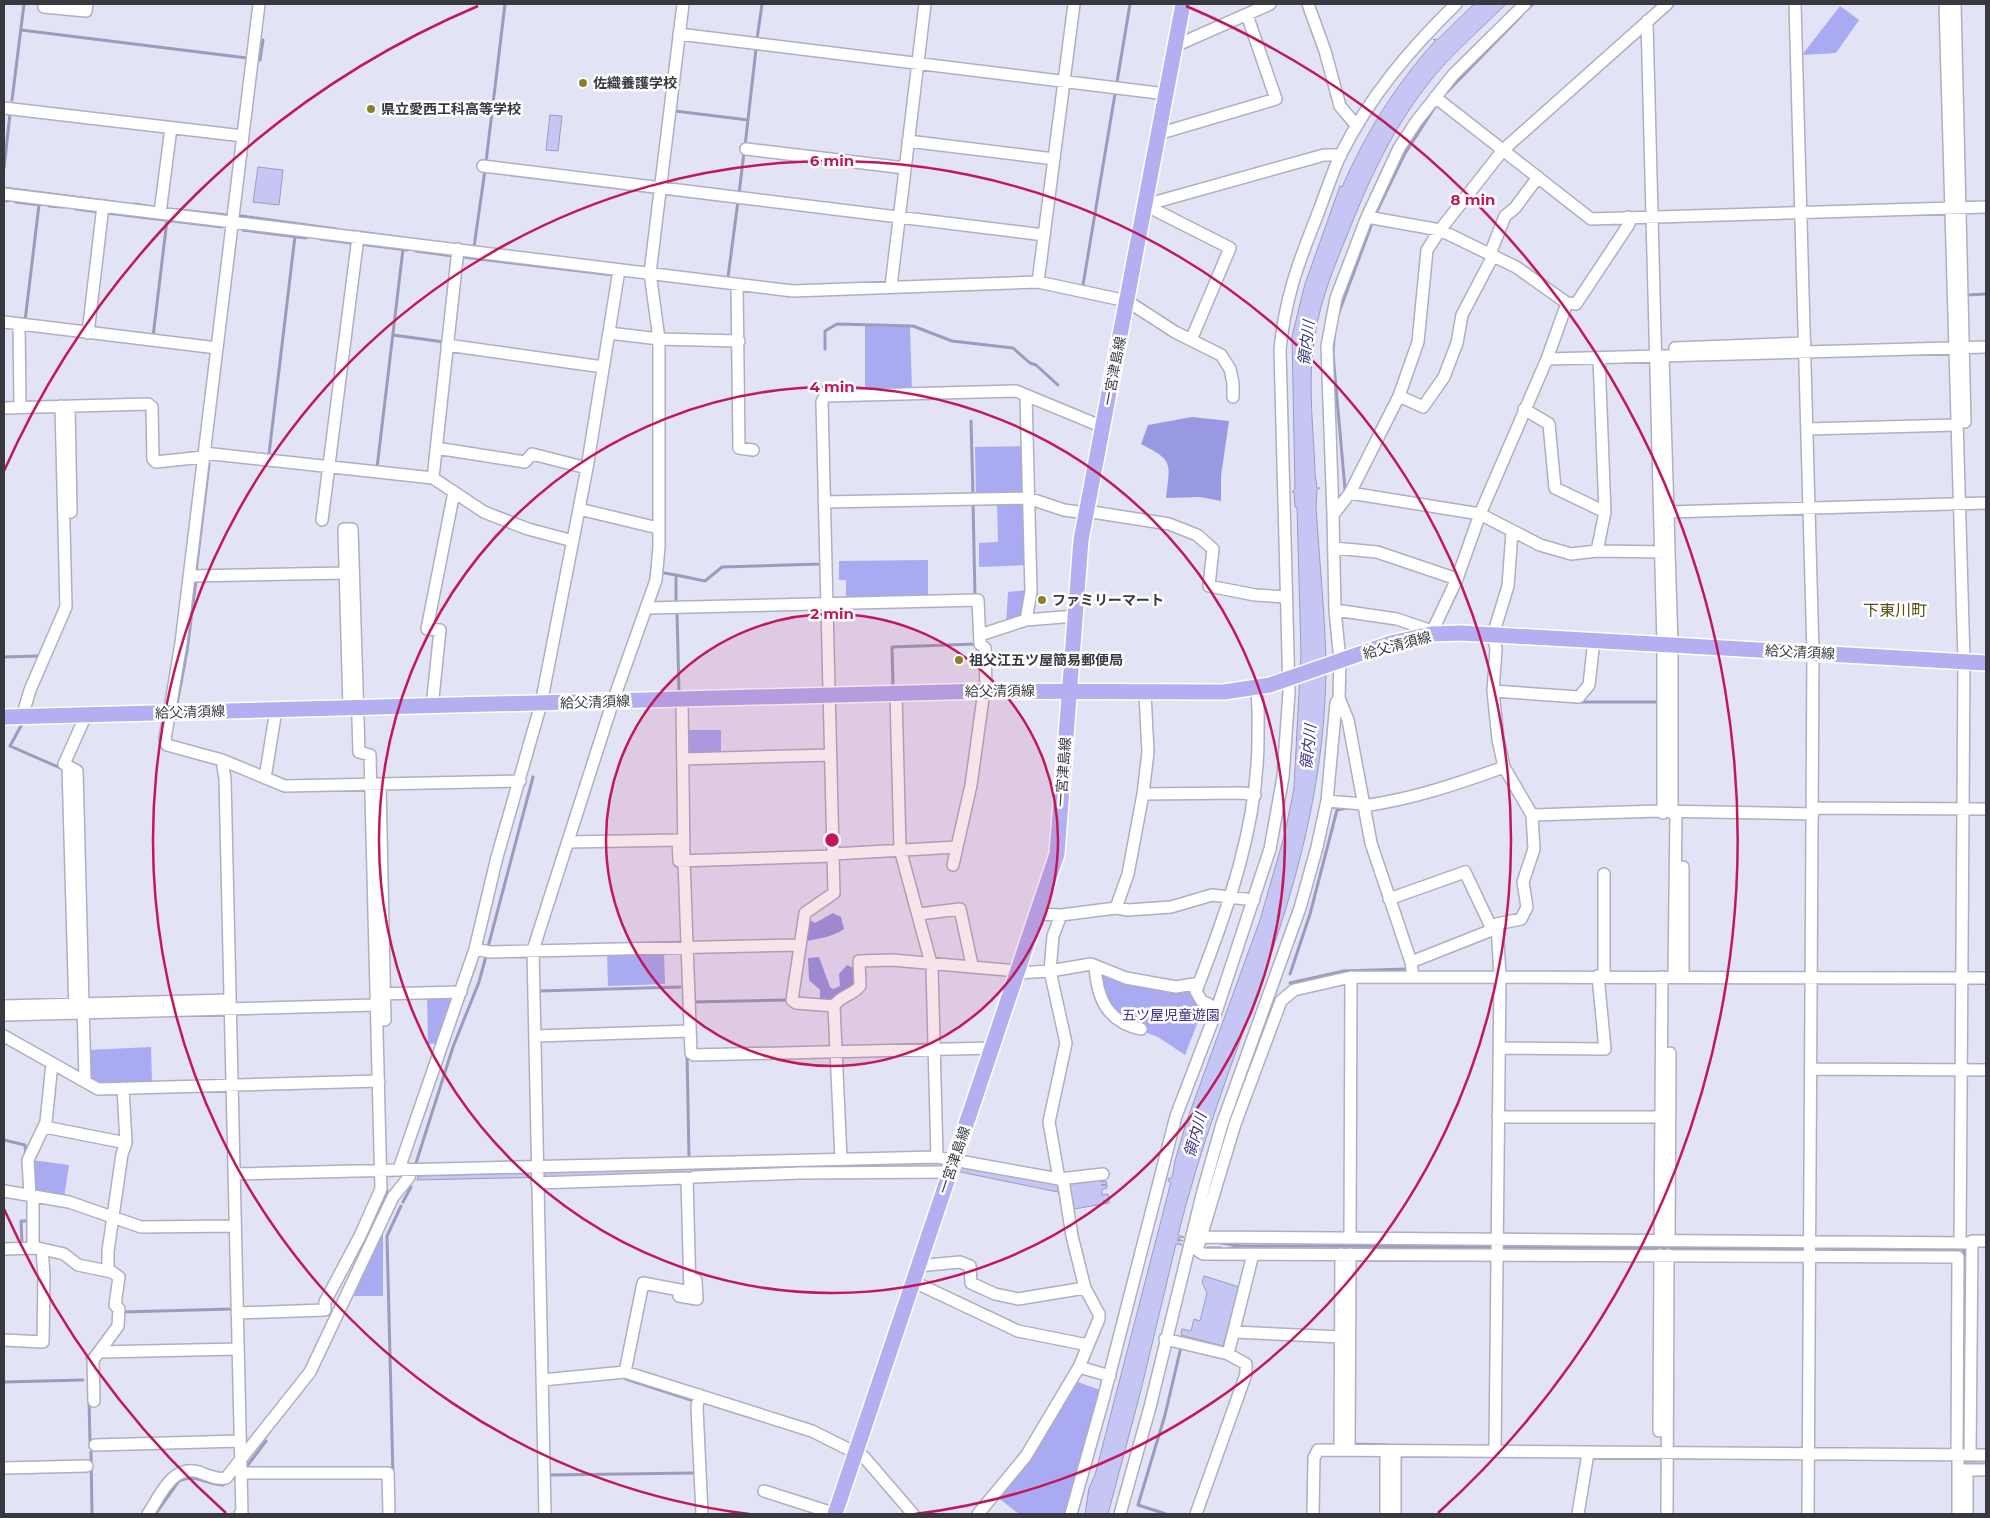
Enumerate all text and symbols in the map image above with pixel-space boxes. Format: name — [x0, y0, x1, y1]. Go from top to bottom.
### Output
place label: 佐織養護学校 — [593, 74, 677, 92]
marker: 佐織養護学校 — [577, 77, 589, 89]
place label: 県立愛西工科高等学校 — [381, 100, 521, 118]
marker: 県立愛西工科高等学校 — [365, 103, 377, 115]
text: 6 min — [810, 151, 854, 170]
text: 8 min — [1451, 190, 1495, 209]
water label: 領内川 — [1294, 318, 1318, 366]
street label: 一宮津島線 — [1098, 335, 1130, 407]
text: 4 min — [809, 377, 855, 396]
place label: ファミリーマート — [1052, 591, 1164, 609]
marker: ファミリーマート — [1036, 594, 1048, 606]
district label: 下東川町 — [1863, 601, 1927, 620]
text: 2 min — [810, 604, 854, 623]
street label: 給父清須線 — [1361, 627, 1433, 663]
street label: 給父清須線 — [1765, 641, 1835, 663]
place label: 祖父江五ツ屋簡易郵便局 — [969, 651, 1123, 669]
marker: 祖父江五ツ屋簡易郵便局 — [953, 654, 965, 666]
street label: 給父清須線 — [965, 681, 1035, 701]
street label: 給父清須線 — [560, 692, 630, 712]
street label: 給父清須線 — [155, 702, 225, 722]
water label: 領内川 — [1296, 722, 1320, 770]
street label: 一宮津島線 — [1052, 736, 1074, 808]
centre of rings — [823, 831, 841, 849]
park label: 五ツ屋児童遊園 — [1122, 1006, 1220, 1024]
water label: 領内川 — [1180, 1109, 1211, 1159]
street label: 一宮津島線 — [934, 1124, 974, 1196]

